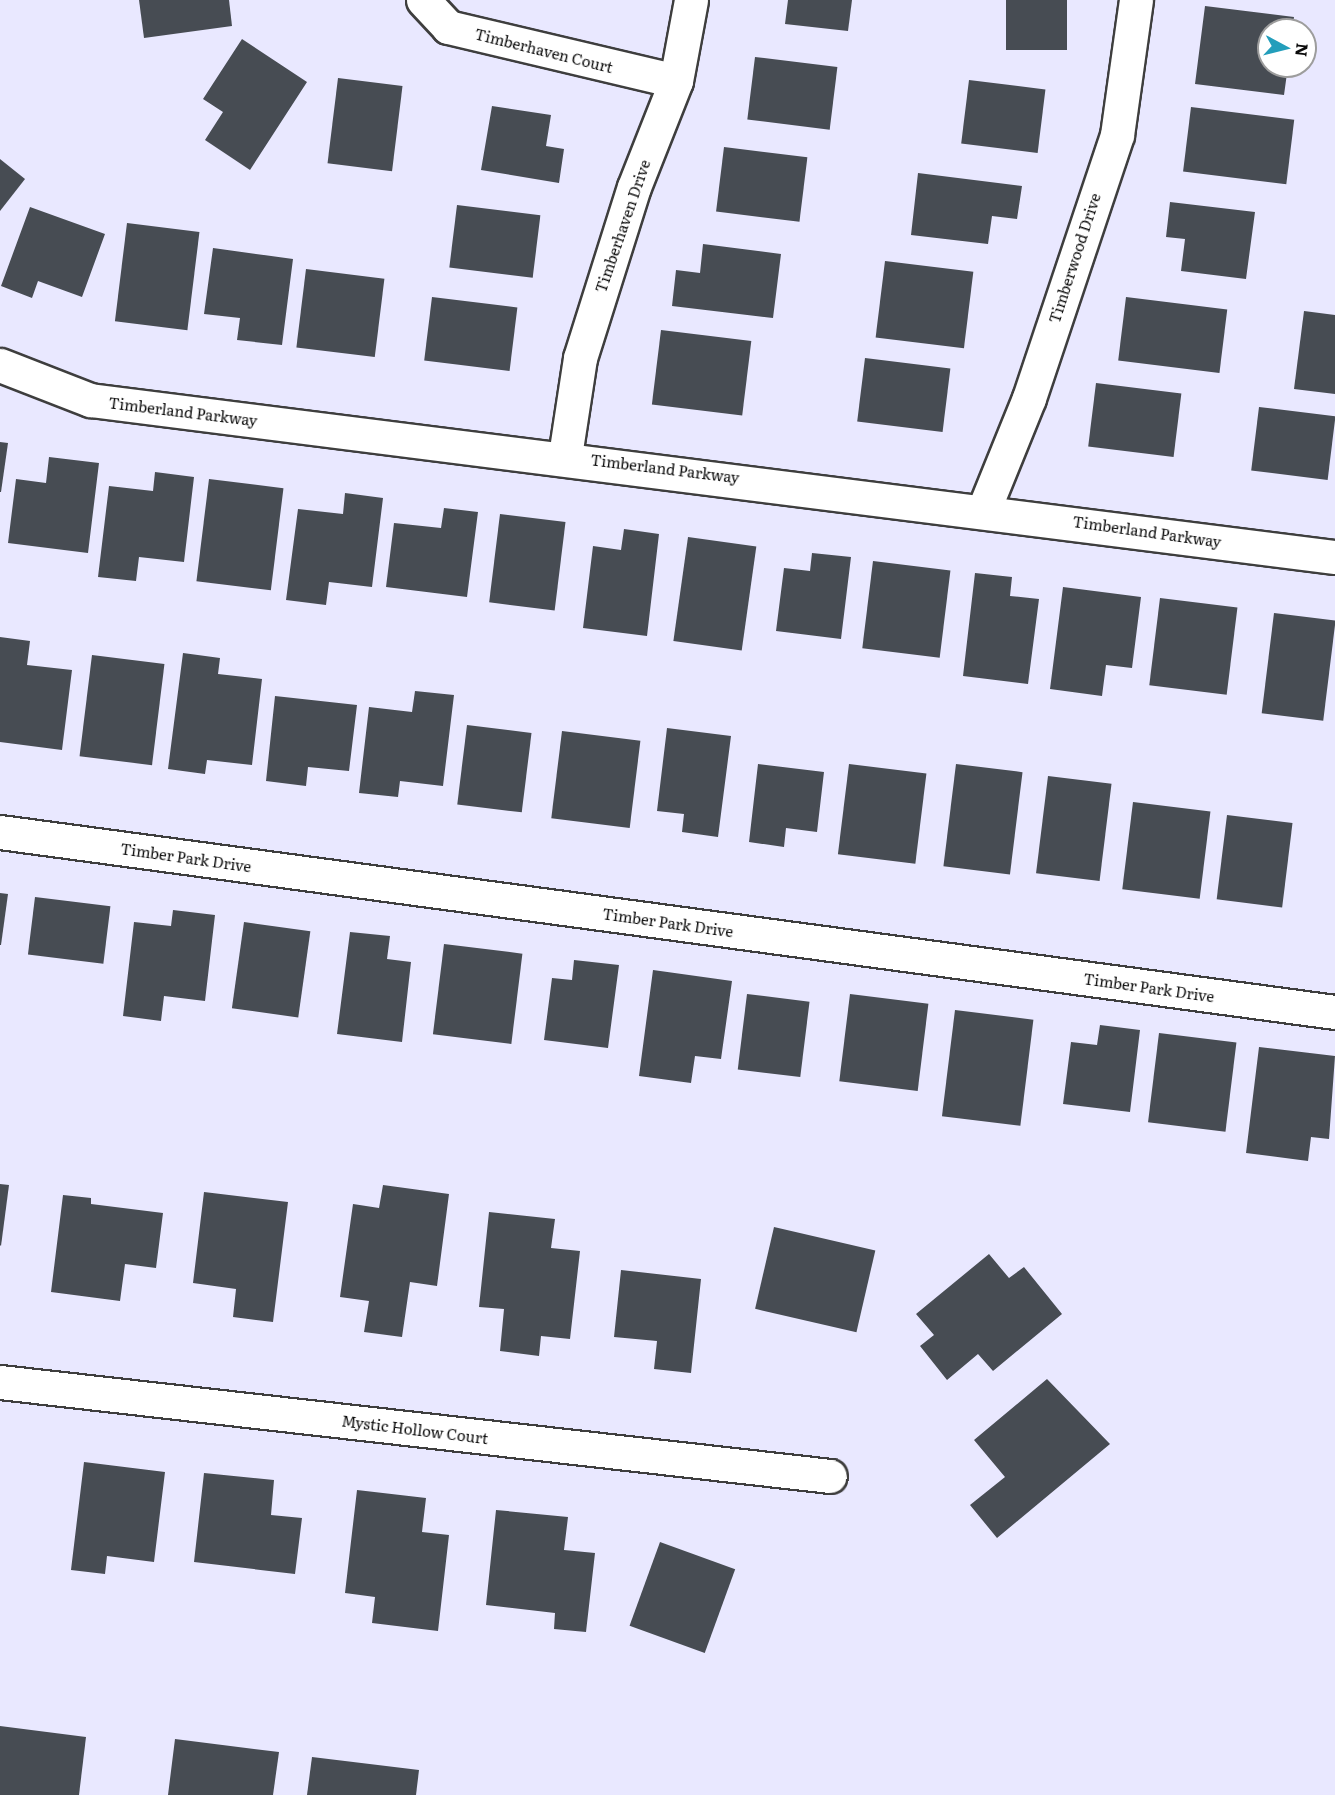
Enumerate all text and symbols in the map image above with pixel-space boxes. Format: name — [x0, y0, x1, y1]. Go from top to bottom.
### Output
north arrow — [1257, 18, 1317, 78]
street label: Timberhaven Court — [473, 24, 615, 76]
text: N — [1290, 42, 1316, 58]
street label: Timberhaven Drive — [591, 157, 653, 295]
street label: Timberwood Drive — [1044, 191, 1104, 325]
street label: Timberland Parkway — [108, 393, 258, 429]
street label: Timberland Parkway — [590, 450, 740, 486]
street label: Timberland Parkway — [1072, 512, 1222, 550]
street label: Timber Park Drive — [119, 839, 253, 875]
street label: Timber Park Drive — [601, 904, 735, 940]
street label: Timber Park Drive — [1082, 969, 1216, 1005]
street label: Mystic Hollow Court — [341, 1411, 489, 1447]

